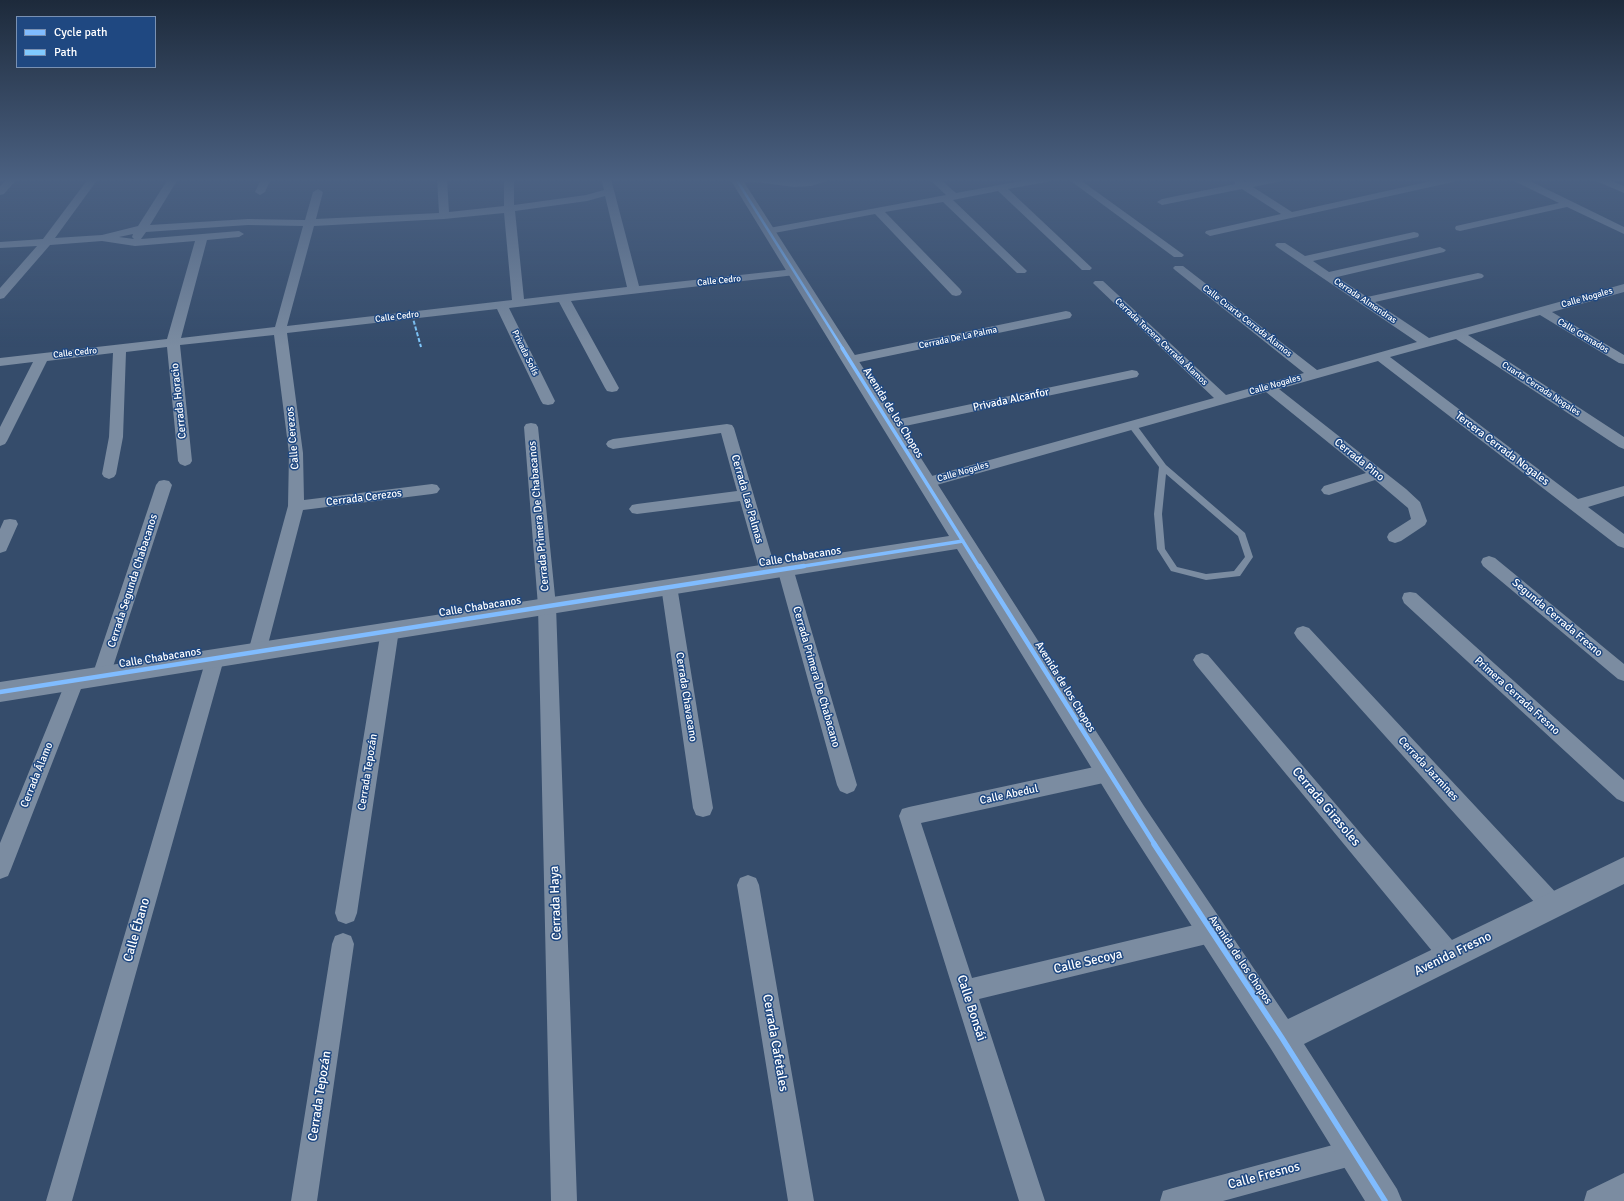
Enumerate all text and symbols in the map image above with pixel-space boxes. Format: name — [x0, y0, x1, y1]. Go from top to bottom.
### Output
legend — [16, 16, 156, 68]
text: Cycle path — [54, 25, 107, 40]
text: Path — [54, 45, 77, 60]
street label: Calle Cedro — [697, 273, 741, 289]
street label: Cerrada Almendras — [1332, 276, 1398, 326]
street label: Calle Cuarta Cerrada Álamos — [1200, 283, 1294, 359]
street label: Calle Nogales — [1560, 286, 1614, 310]
street label: Cerrada Tercera Cerrada Álamos — [1112, 296, 1210, 388]
street label: Calle Cedro — [375, 309, 419, 325]
street label: Calle Granados — [1555, 316, 1611, 356]
street label: Cerrada De La Palma — [918, 324, 998, 352]
street label: Privada Solís — [509, 328, 541, 378]
street label: Calle Cedro — [53, 345, 97, 361]
street label: Cuarta Cerrada Nogales — [1500, 360, 1582, 418]
street label: Cerrada Horacio — [168, 362, 190, 440]
street label: Avenida de los Chopos — [860, 365, 926, 461]
street label: Calle Nogales — [1248, 373, 1302, 397]
street label: Privada Alcanfor — [972, 386, 1050, 414]
street label: Calle Cerezos — [284, 406, 302, 470]
street label: Tercera Cerrada Nogales — [1453, 409, 1551, 489]
street label: Cerrada Pino — [1331, 436, 1387, 484]
street label: Cerrada Primera De Chabacanos — [526, 440, 552, 592]
street label: Cerrada Las Palmas — [728, 453, 766, 545]
street label: Calle Nogales — [936, 460, 990, 484]
street label: Cerrada Cerezos — [325, 487, 403, 509]
street label: Cerrada Segunda Chabacanos — [105, 513, 161, 649]
street label: Calle Chabacanos — [758, 544, 842, 570]
street label: Segunda Cerrada Fresno — [1509, 576, 1605, 660]
street label: Calle Chabacanos — [438, 594, 522, 620]
street label: Cerrada Primera De Chabacano — [790, 605, 842, 749]
street label: Avenida de los Chopos — [1032, 639, 1098, 735]
street label: Calle Chabacanos — [118, 645, 202, 671]
street label: Cerrada Chavacano — [672, 651, 700, 743]
street label: Primera Cerrada Fresno — [1472, 654, 1562, 738]
street label: Cerrada Tepozán — [355, 733, 381, 811]
street label: Cerrada Jazmines — [1395, 734, 1461, 804]
street label: Cerrada Álamo — [18, 740, 56, 810]
street label: Cerrada Girasoles — [1288, 764, 1364, 850]
street label: Calle Abedul — [979, 782, 1039, 808]
street label: Cerrada Haya — [547, 866, 565, 940]
street label: Calle Ébano — [120, 896, 154, 964]
street label: Avenida de los Chopos — [1205, 913, 1275, 1007]
street label: Avenida Fresno — [1412, 929, 1494, 979]
street label: Calle Secoya — [1052, 947, 1124, 977]
street label: Calle Bonsái — [953, 973, 989, 1043]
street label: Cerrada Cafetales — [759, 993, 791, 1093]
street label: Cerrada Tepozán — [305, 1050, 335, 1142]
street label: Calle Fresnos — [1226, 1159, 1302, 1193]

